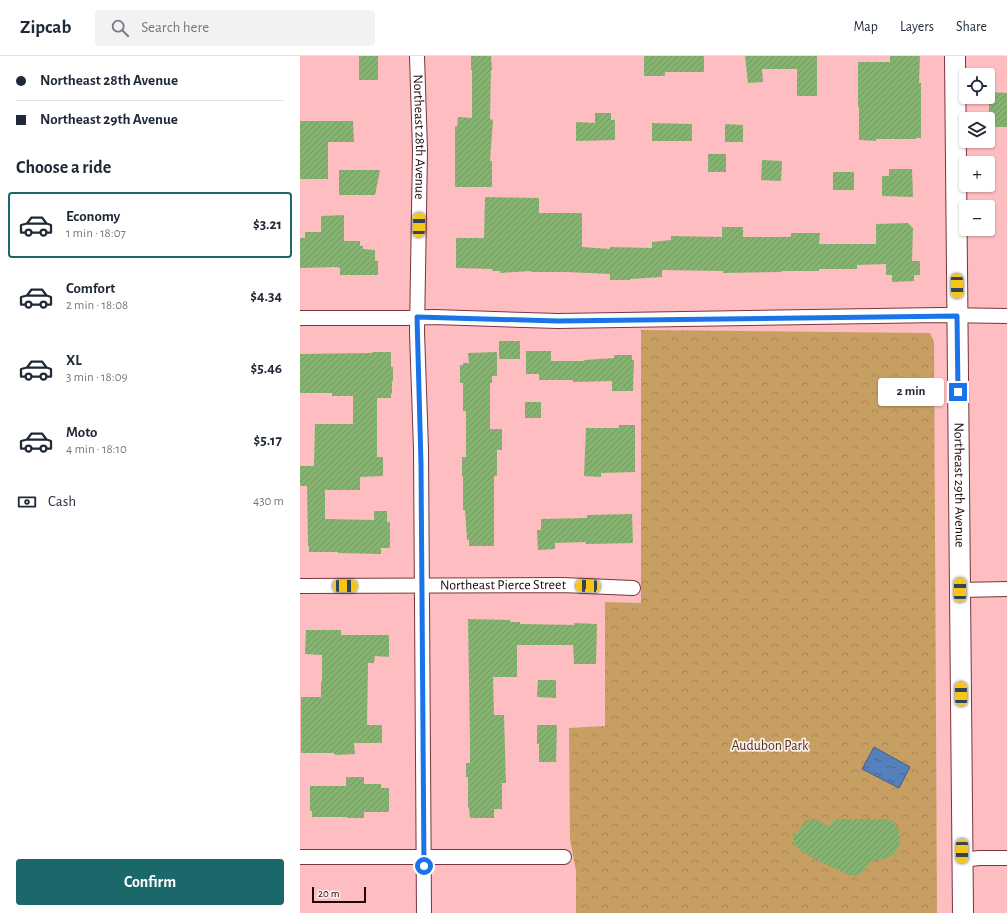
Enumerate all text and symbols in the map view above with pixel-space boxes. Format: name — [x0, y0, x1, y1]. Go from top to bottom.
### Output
search box — [95, 10, 375, 46]
icon: search — [109, 17, 131, 39]
text: Zipcab — [20, 18, 71, 37]
text: Search here — [141, 20, 209, 35]
text: Map — [853, 20, 878, 34]
text: Layers — [900, 20, 934, 34]
text: Share — [956, 20, 987, 34]
map controls — [959, 68, 995, 236]
button: locate — [959, 68, 995, 104]
text: Northeast 28th Avenue — [40, 73, 178, 88]
street label: Northeast 28th Avenue — [411, 74, 427, 200]
text: Northeast 29th Avenue — [40, 112, 178, 127]
button: layers — [959, 112, 995, 148]
button: + — [959, 156, 995, 192]
text: Choose a ride — [16, 159, 111, 177]
button: − — [959, 200, 995, 236]
icon: car — [18, 207, 54, 243]
text: Economy — [66, 209, 120, 224]
car — [413, 213, 425, 237]
text: $3.21 — [253, 217, 282, 232]
text: 1 min · 18:07 — [66, 227, 126, 240]
car — [951, 274, 963, 298]
icon: car — [18, 279, 54, 315]
text: Comfort — [66, 281, 115, 296]
text: $4.34 — [250, 289, 282, 304]
text: 2 min · 18:08 — [66, 299, 128, 312]
icon: car — [18, 351, 54, 387]
text: XL — [66, 353, 82, 368]
text: $5.46 — [251, 361, 282, 376]
text: 3 min · 18:09 — [66, 371, 128, 384]
callout: 2 min — [878, 378, 944, 406]
route end — [949, 383, 967, 401]
text: 2 min — [897, 385, 925, 398]
street label: Northeast 29th Avenue — [951, 422, 967, 548]
icon: car — [18, 423, 54, 459]
text: Moto — [66, 425, 98, 440]
text: $5.17 — [253, 433, 282, 448]
text: 4 min · 18:10 — [66, 443, 127, 456]
icon: cash — [16, 491, 38, 513]
text: Cash — [48, 494, 76, 509]
text: 430 m — [253, 495, 284, 508]
street label: Northeast Pierce Street — [440, 578, 567, 592]
car — [954, 578, 966, 602]
car — [333, 580, 357, 592]
car — [576, 580, 600, 592]
car — [955, 682, 967, 706]
park label: Audubon Park — [732, 739, 809, 753]
car — [956, 839, 968, 863]
route start — [415, 857, 433, 875]
button: Confirm — [16, 859, 284, 905]
scale bar — [312, 885, 366, 904]
text: 20 m — [318, 888, 339, 899]

